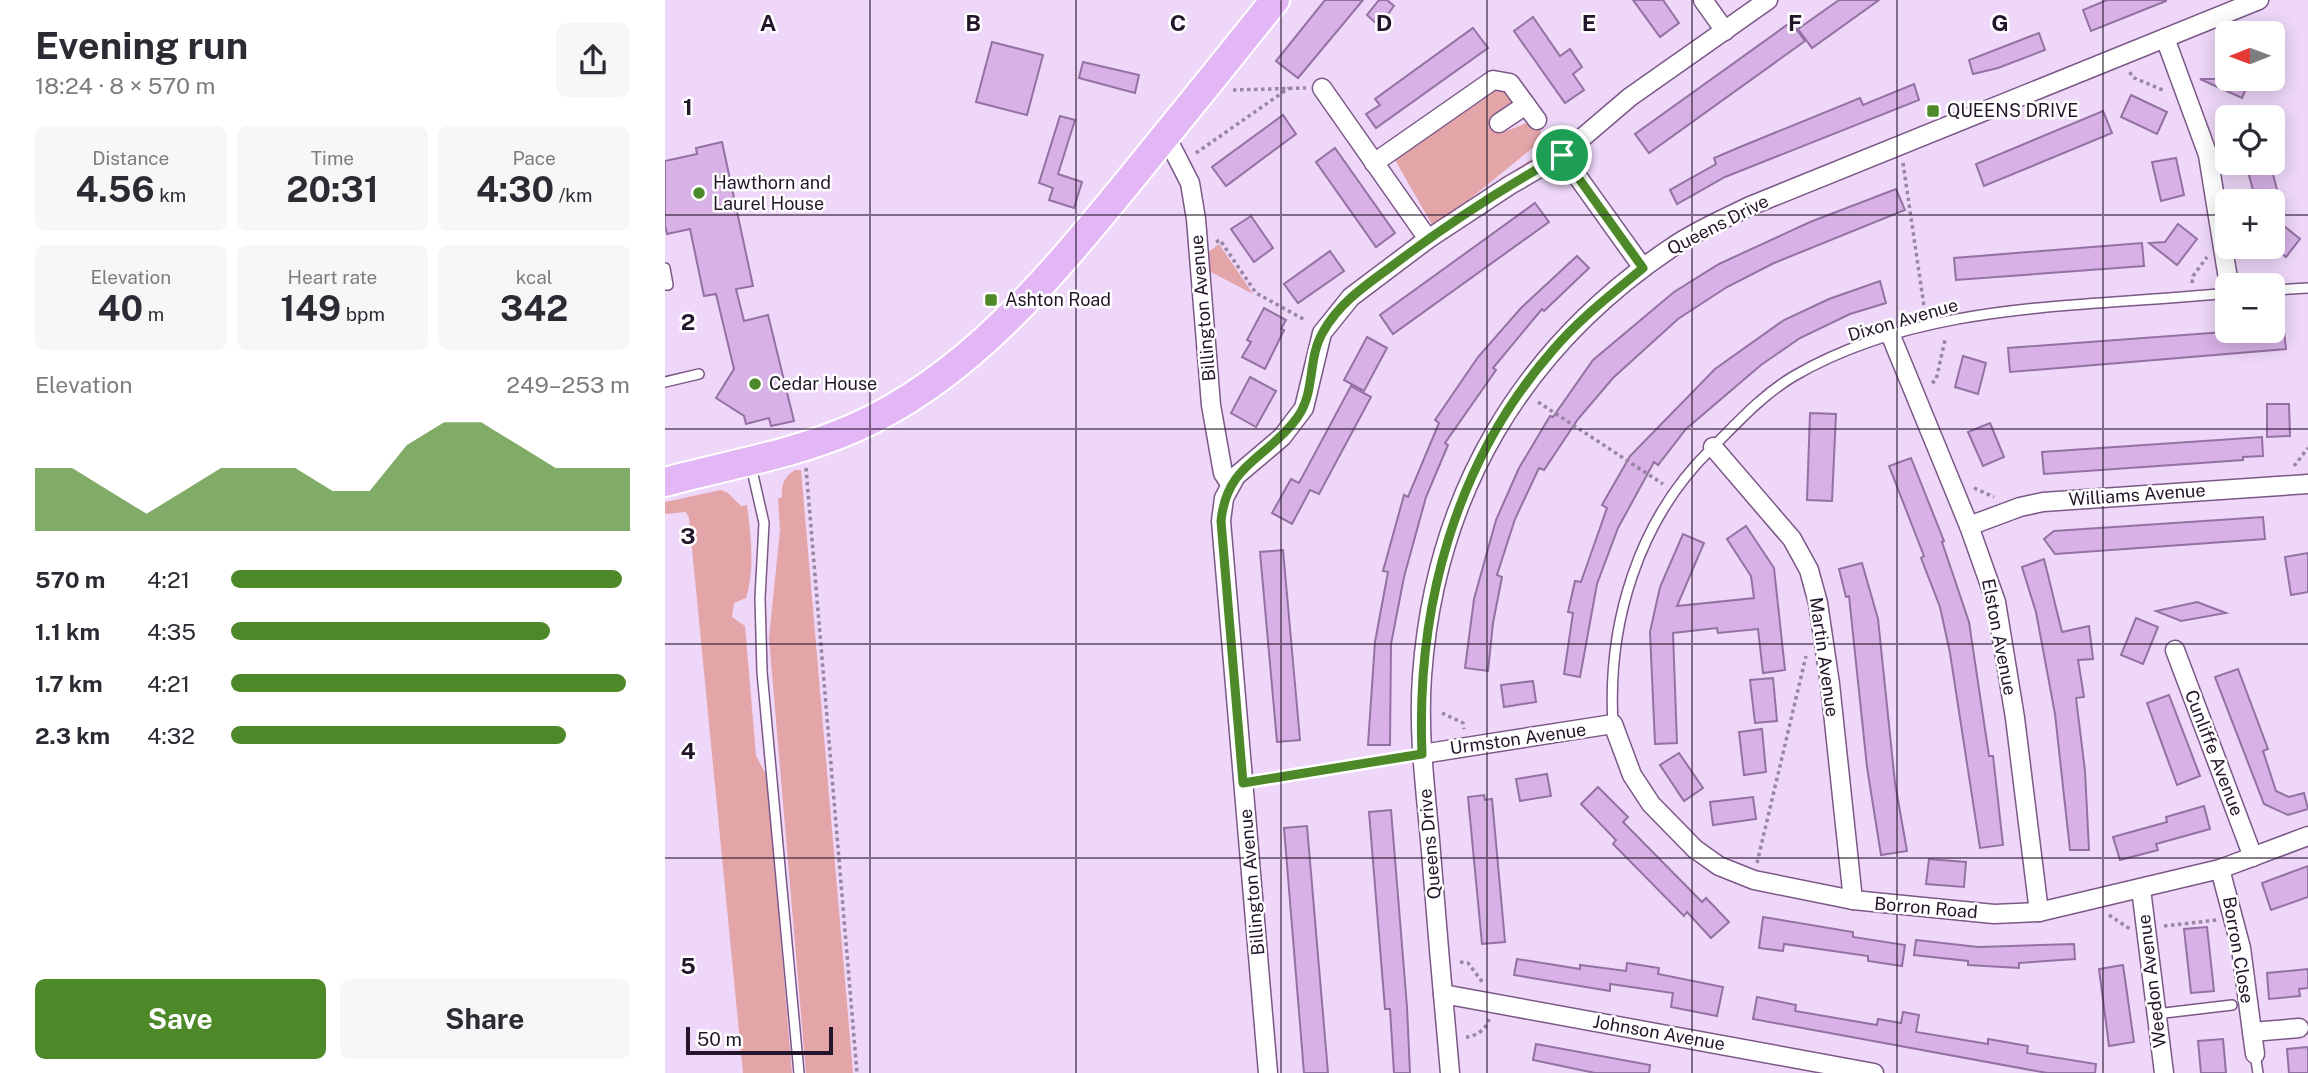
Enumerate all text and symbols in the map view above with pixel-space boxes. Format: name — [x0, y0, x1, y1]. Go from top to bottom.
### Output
text: A — [760, 9, 777, 36]
text: B — [965, 9, 981, 36]
text: C — [1170, 9, 1186, 36]
text: D — [1376, 9, 1392, 36]
text: E — [1582, 9, 1596, 36]
text: F — [1788, 9, 1802, 36]
text: G — [1991, 9, 2009, 36]
north arrow — [2215, 21, 2285, 91]
map controls — [2215, 21, 2285, 343]
text: Evening run — [35, 23, 248, 68]
button: share — [556, 23, 630, 97]
text: 18:24 · 8 × 570 m — [35, 72, 216, 99]
text: 1 — [683, 93, 693, 120]
place label: QUEENS DRIVE — [1947, 100, 2078, 121]
marker: QUEENS DRIVE — [1925, 103, 1941, 119]
button: locate — [2215, 105, 2285, 175]
pin — [1532, 125, 1592, 185]
icon: arrive — [1543, 136, 1581, 174]
text: Distance — [92, 147, 169, 169]
text: Time — [311, 147, 354, 169]
text: Pace — [512, 147, 556, 169]
text: 4.56 — [75, 169, 155, 210]
text: 20:31 — [286, 169, 379, 210]
text: 4:30 — [476, 169, 554, 210]
place label: Hawthorn and Laurel House — [713, 172, 831, 214]
text: km — [155, 184, 186, 206]
text: /km — [554, 184, 592, 206]
marker: Hawthorn and Laurel House — [691, 185, 707, 201]
button: + — [2215, 189, 2285, 259]
street label: Queens Drive — [1664, 190, 1772, 259]
street label: Billington Avenue — [1186, 234, 1219, 382]
text: Elevation — [91, 266, 171, 288]
text: Heart rate — [288, 266, 377, 288]
text: kcal — [516, 266, 553, 288]
button: − — [2215, 273, 2285, 343]
text: 40 — [98, 288, 143, 329]
text: 149 — [280, 288, 341, 329]
text: 342 — [500, 288, 568, 329]
place label: Ashton Road — [1005, 289, 1111, 310]
marker: Ashton Road — [983, 292, 999, 308]
street label: Dixon Avenue — [1845, 294, 1960, 345]
text: m — [143, 303, 164, 325]
text: bpm — [341, 303, 385, 325]
text: 2 — [681, 308, 695, 335]
text: Elevation — [35, 371, 133, 398]
text: 249–253 m — [506, 371, 630, 398]
place label: Cedar House — [769, 373, 877, 394]
marker: Cedar House — [747, 376, 763, 392]
street label: Williams Avenue — [2068, 479, 2206, 510]
text: 3 — [680, 522, 696, 549]
text: 570 m — [35, 566, 105, 593]
text: 4:21 — [147, 566, 190, 593]
street label: Elston Avenue — [1978, 577, 2021, 697]
street label: Martin Avenue — [1806, 596, 1843, 718]
text: 1.1 km — [35, 618, 100, 645]
text: 4:35 — [147, 618, 196, 645]
text: 1.7 km — [35, 670, 103, 697]
text: 4:21 — [147, 670, 190, 697]
street label: Cunliffe Avenue — [2181, 687, 2248, 819]
street label: Urmston Avenue — [1448, 719, 1588, 758]
text: 2.3 km — [35, 722, 110, 749]
text: 4:32 — [147, 722, 195, 749]
text: 4 — [680, 737, 696, 764]
street label: Queens Drive — [1414, 788, 1445, 900]
street label: Billington Avenue — [1235, 808, 1268, 956]
street label: Borron Road — [1873, 893, 1979, 922]
street label: Borron Close — [2219, 895, 2258, 1005]
street label: Weedon Avenue — [2133, 913, 2170, 1049]
text: 5 — [680, 952, 696, 979]
button: Save — [35, 979, 326, 1059]
button: Share — [340, 979, 630, 1059]
street label: Johnson Avenue — [1591, 1011, 1727, 1054]
scale bar — [686, 1024, 833, 1056]
text: 50 m — [697, 1028, 742, 1050]

